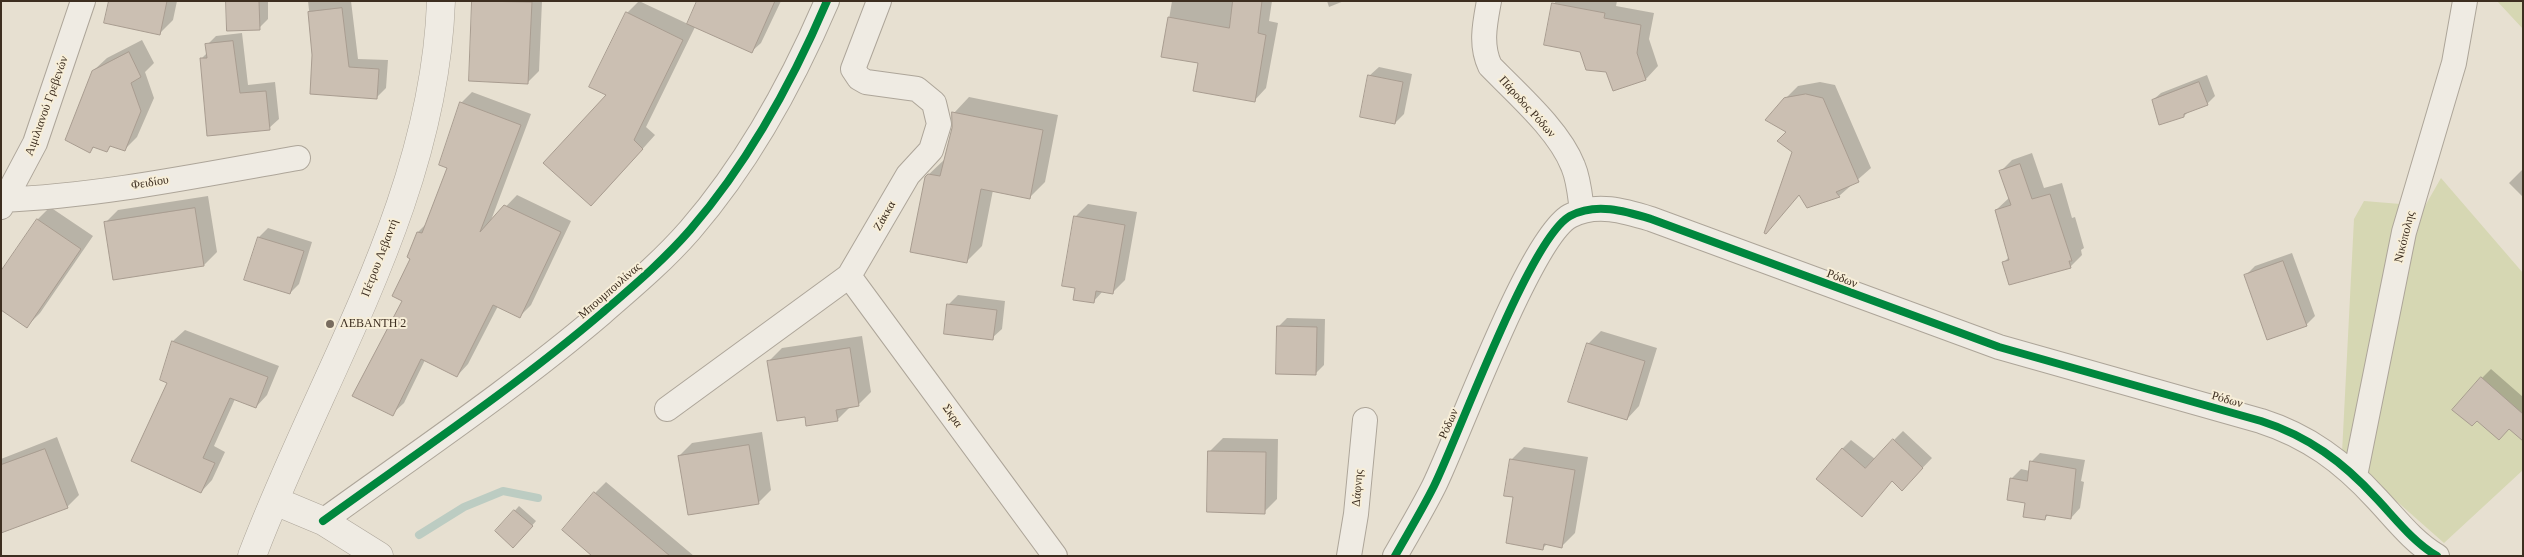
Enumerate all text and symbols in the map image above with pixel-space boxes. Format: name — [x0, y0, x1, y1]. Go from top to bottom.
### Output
street label: Αιμιλιανού Γρεβενών — [22, 54, 72, 158]
street label: Πάροδος Ρόδων — [1496, 73, 1558, 141]
street label: Φειδίου — [130, 173, 170, 193]
street label: Ζάκκα — [871, 199, 899, 233]
street label: Νικόπολης — [2392, 210, 2418, 264]
street label: Πέτρου Λεβαντή — [359, 217, 401, 299]
street label: Μπουμπουλίνας — [576, 260, 644, 322]
street label: Ρόδων — [1825, 267, 1859, 291]
place label: ΛΕΒΑΝΤΗ 2 — [340, 317, 406, 331]
marker: ΛΕΒΑΝΤΗ 2 — [324, 318, 336, 330]
street label: Ρόδων — [2210, 389, 2244, 411]
street label: Σκρα — [939, 402, 965, 430]
street label: Ρόδων — [1436, 407, 1462, 441]
street label: Δάφνης — [1349, 469, 1367, 507]

